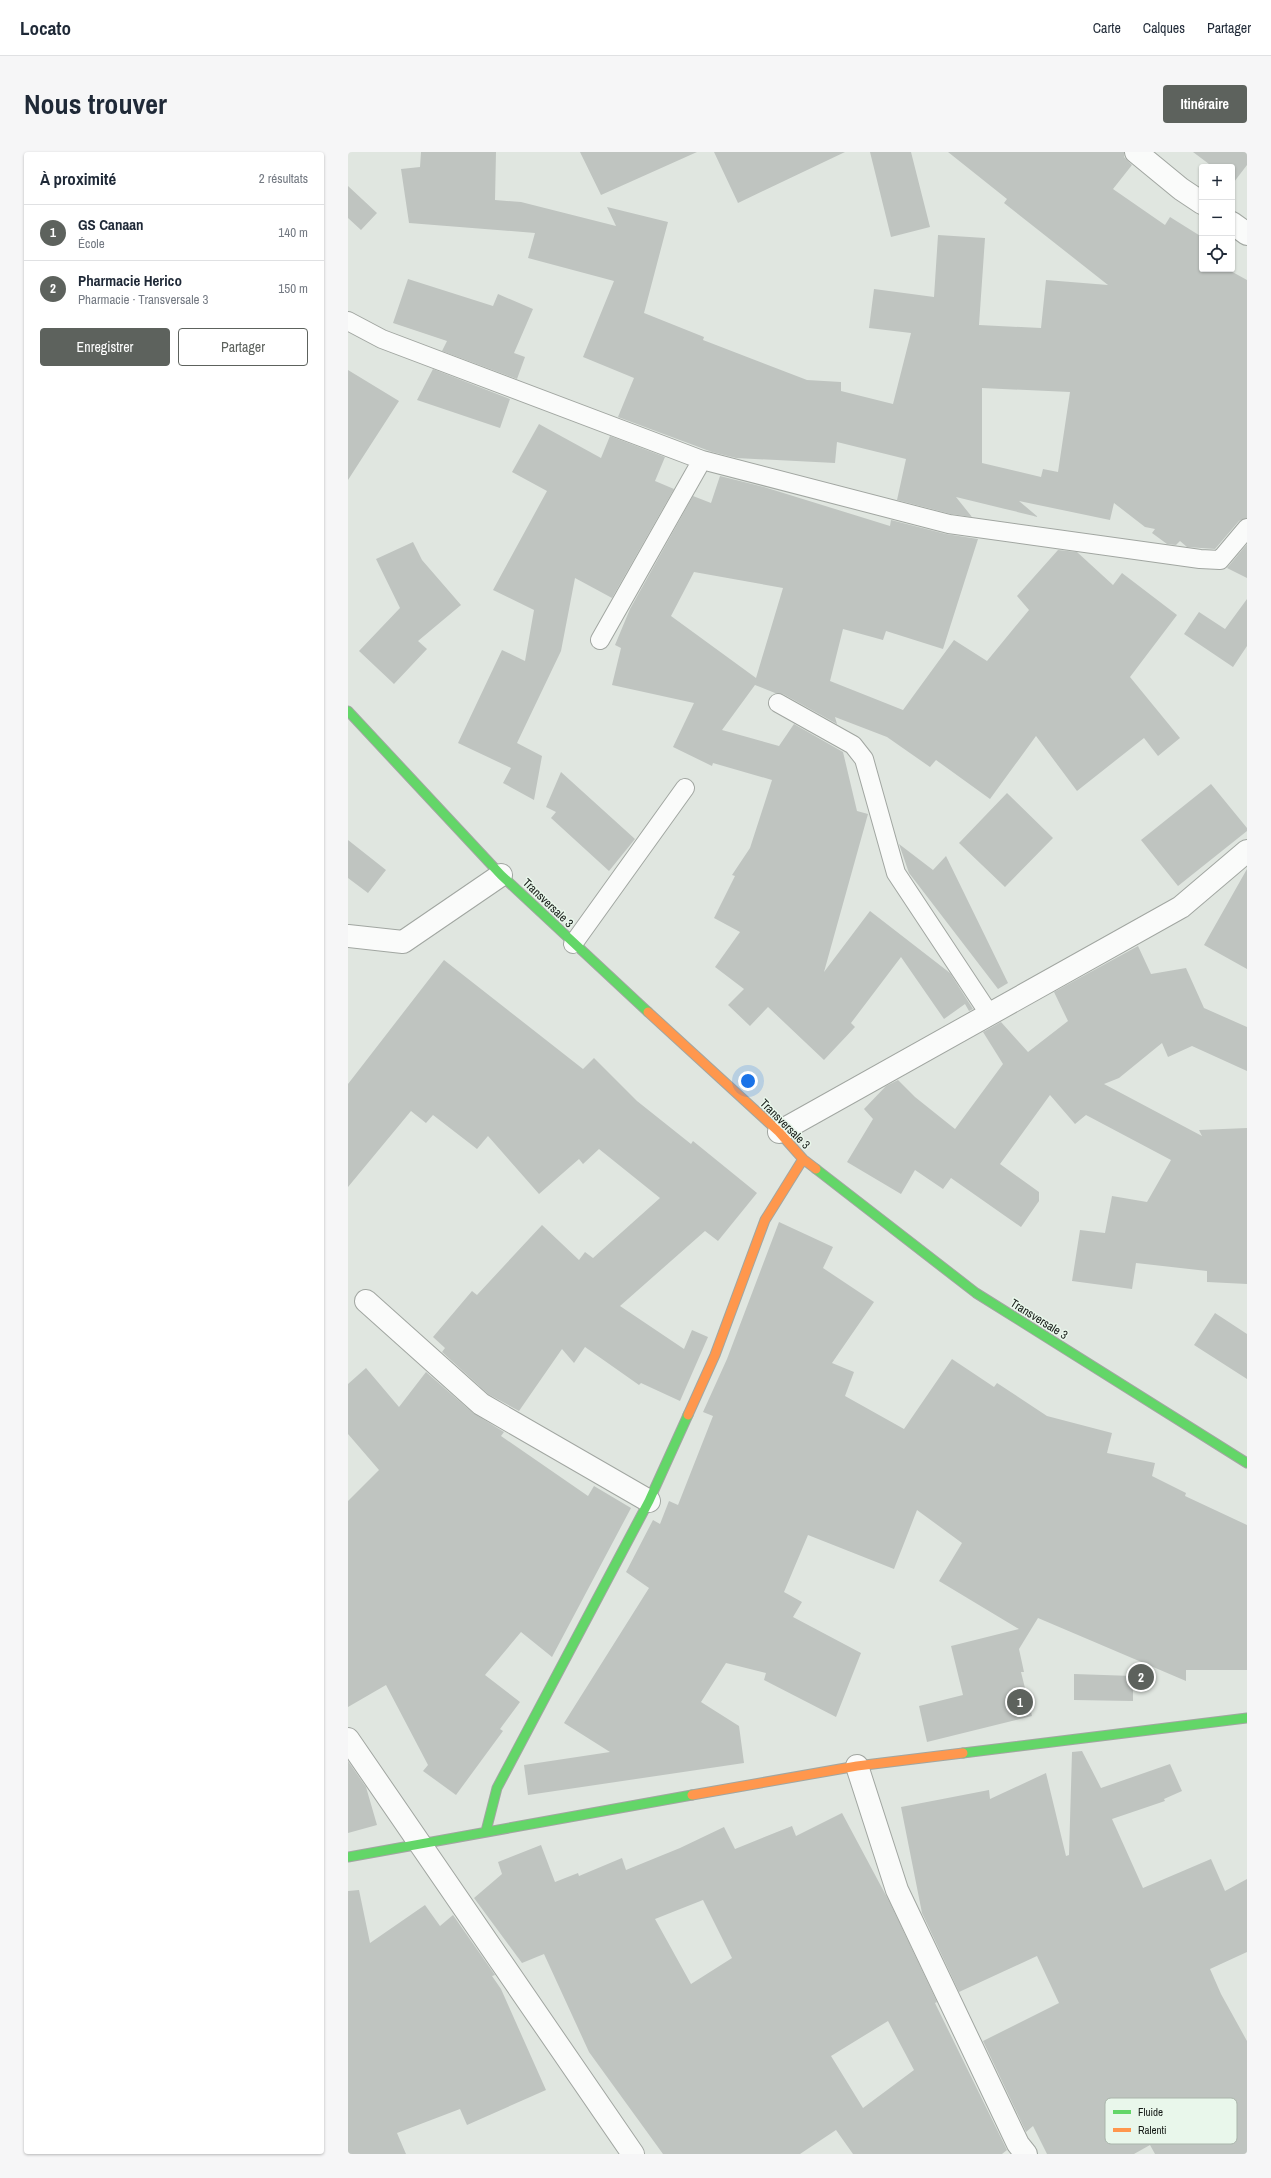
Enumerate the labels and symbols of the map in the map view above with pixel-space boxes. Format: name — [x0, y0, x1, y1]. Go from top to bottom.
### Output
street label: Transversale 3 — [519, 875, 577, 931]
your location — [738, 1071, 758, 1091]
street label: Transversale 3 — [756, 1095, 814, 1153]
street label: Transversale 3 — [1007, 1295, 1071, 1343]
pin: 2 — [1128, 1662, 1154, 1692]
pin: 1 — [1007, 1687, 1033, 1717]
legend — [1105, 2098, 1237, 2144]
text: Fluide — [1138, 2105, 1163, 2119]
text: Ralenti — [1138, 2123, 1167, 2137]

